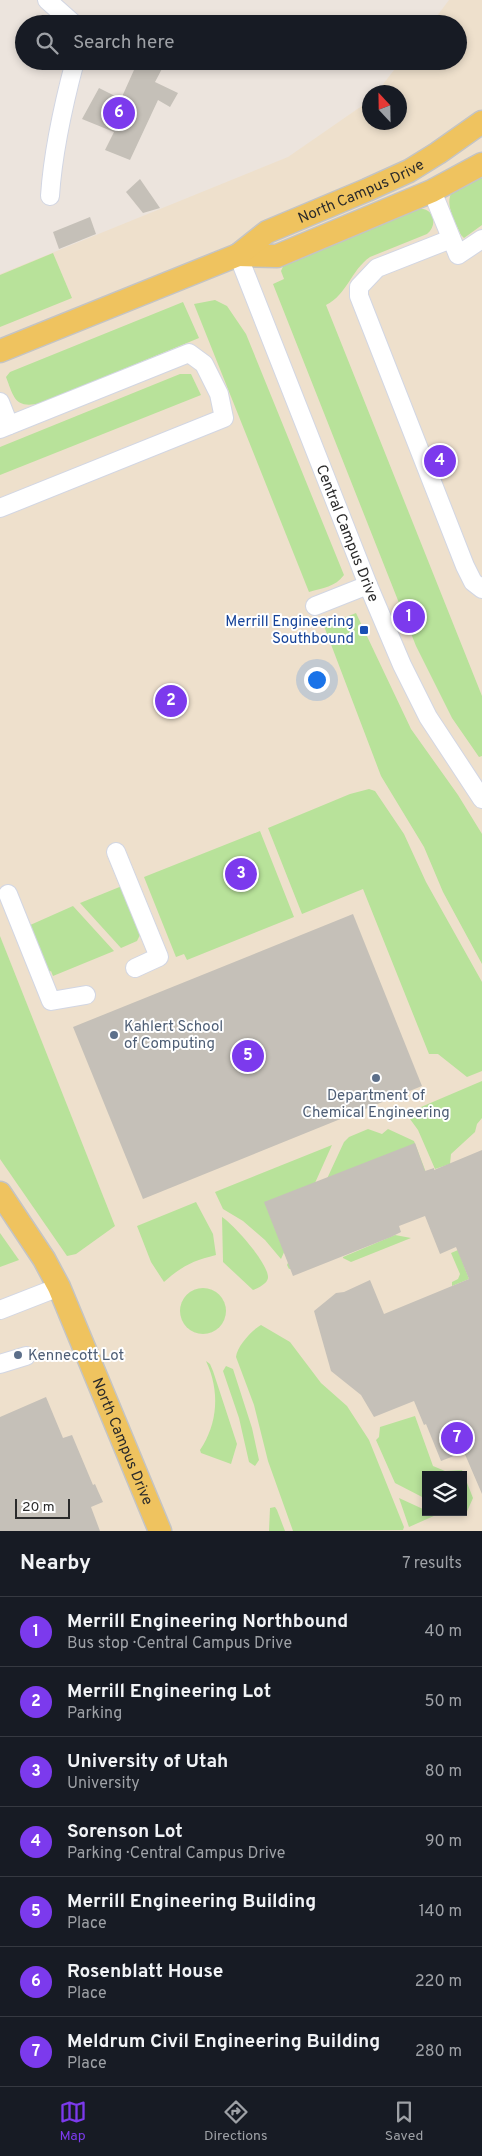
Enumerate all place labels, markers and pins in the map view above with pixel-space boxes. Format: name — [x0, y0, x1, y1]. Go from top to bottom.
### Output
pin: 6 — [103, 94, 135, 132]
pin: 4 — [424, 442, 456, 480]
pin: 1 — [393, 598, 425, 636]
place label: Merrill Engineering Southbound — [225, 613, 354, 649]
marker: Merrill Engineering Southbound — [358, 624, 370, 636]
pin: 2 — [155, 682, 187, 720]
pin: 3 — [225, 855, 257, 893]
place label: Kahlert School of Computing — [124, 1018, 223, 1054]
marker: Kahlert School of Computing — [108, 1029, 120, 1041]
pin: 5 — [232, 1037, 264, 1075]
marker: Department of Chemical Engineering — [370, 1072, 382, 1084]
place label: Department of Chemical Engineering — [302, 1087, 450, 1123]
place label: Kennecott Lot — [28, 1347, 124, 1366]
marker: Kennecott Lot — [12, 1349, 24, 1361]
pin: 7 — [441, 1419, 473, 1457]

